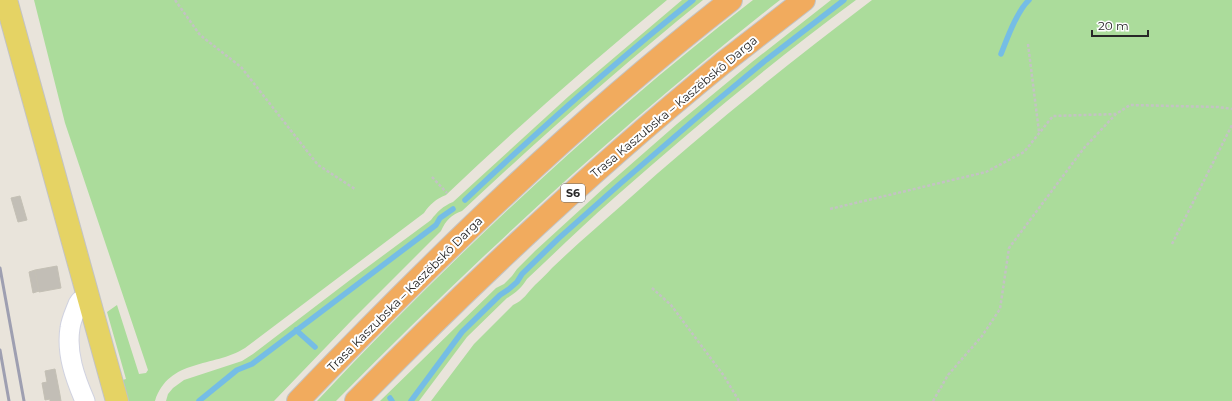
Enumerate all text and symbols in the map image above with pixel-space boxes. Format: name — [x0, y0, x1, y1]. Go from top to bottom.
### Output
scale bar — [1092, 12, 1148, 38]
text: 20 m — [1098, 18, 1129, 33]
street label: Trasa Kaszubska – Kaszëbskô Darga — [587, 32, 760, 181]
road number: S6 — [561, 184, 585, 202]
street label: Trasa Kaszubska – Kaszëbskô Darga — [324, 213, 485, 374]

